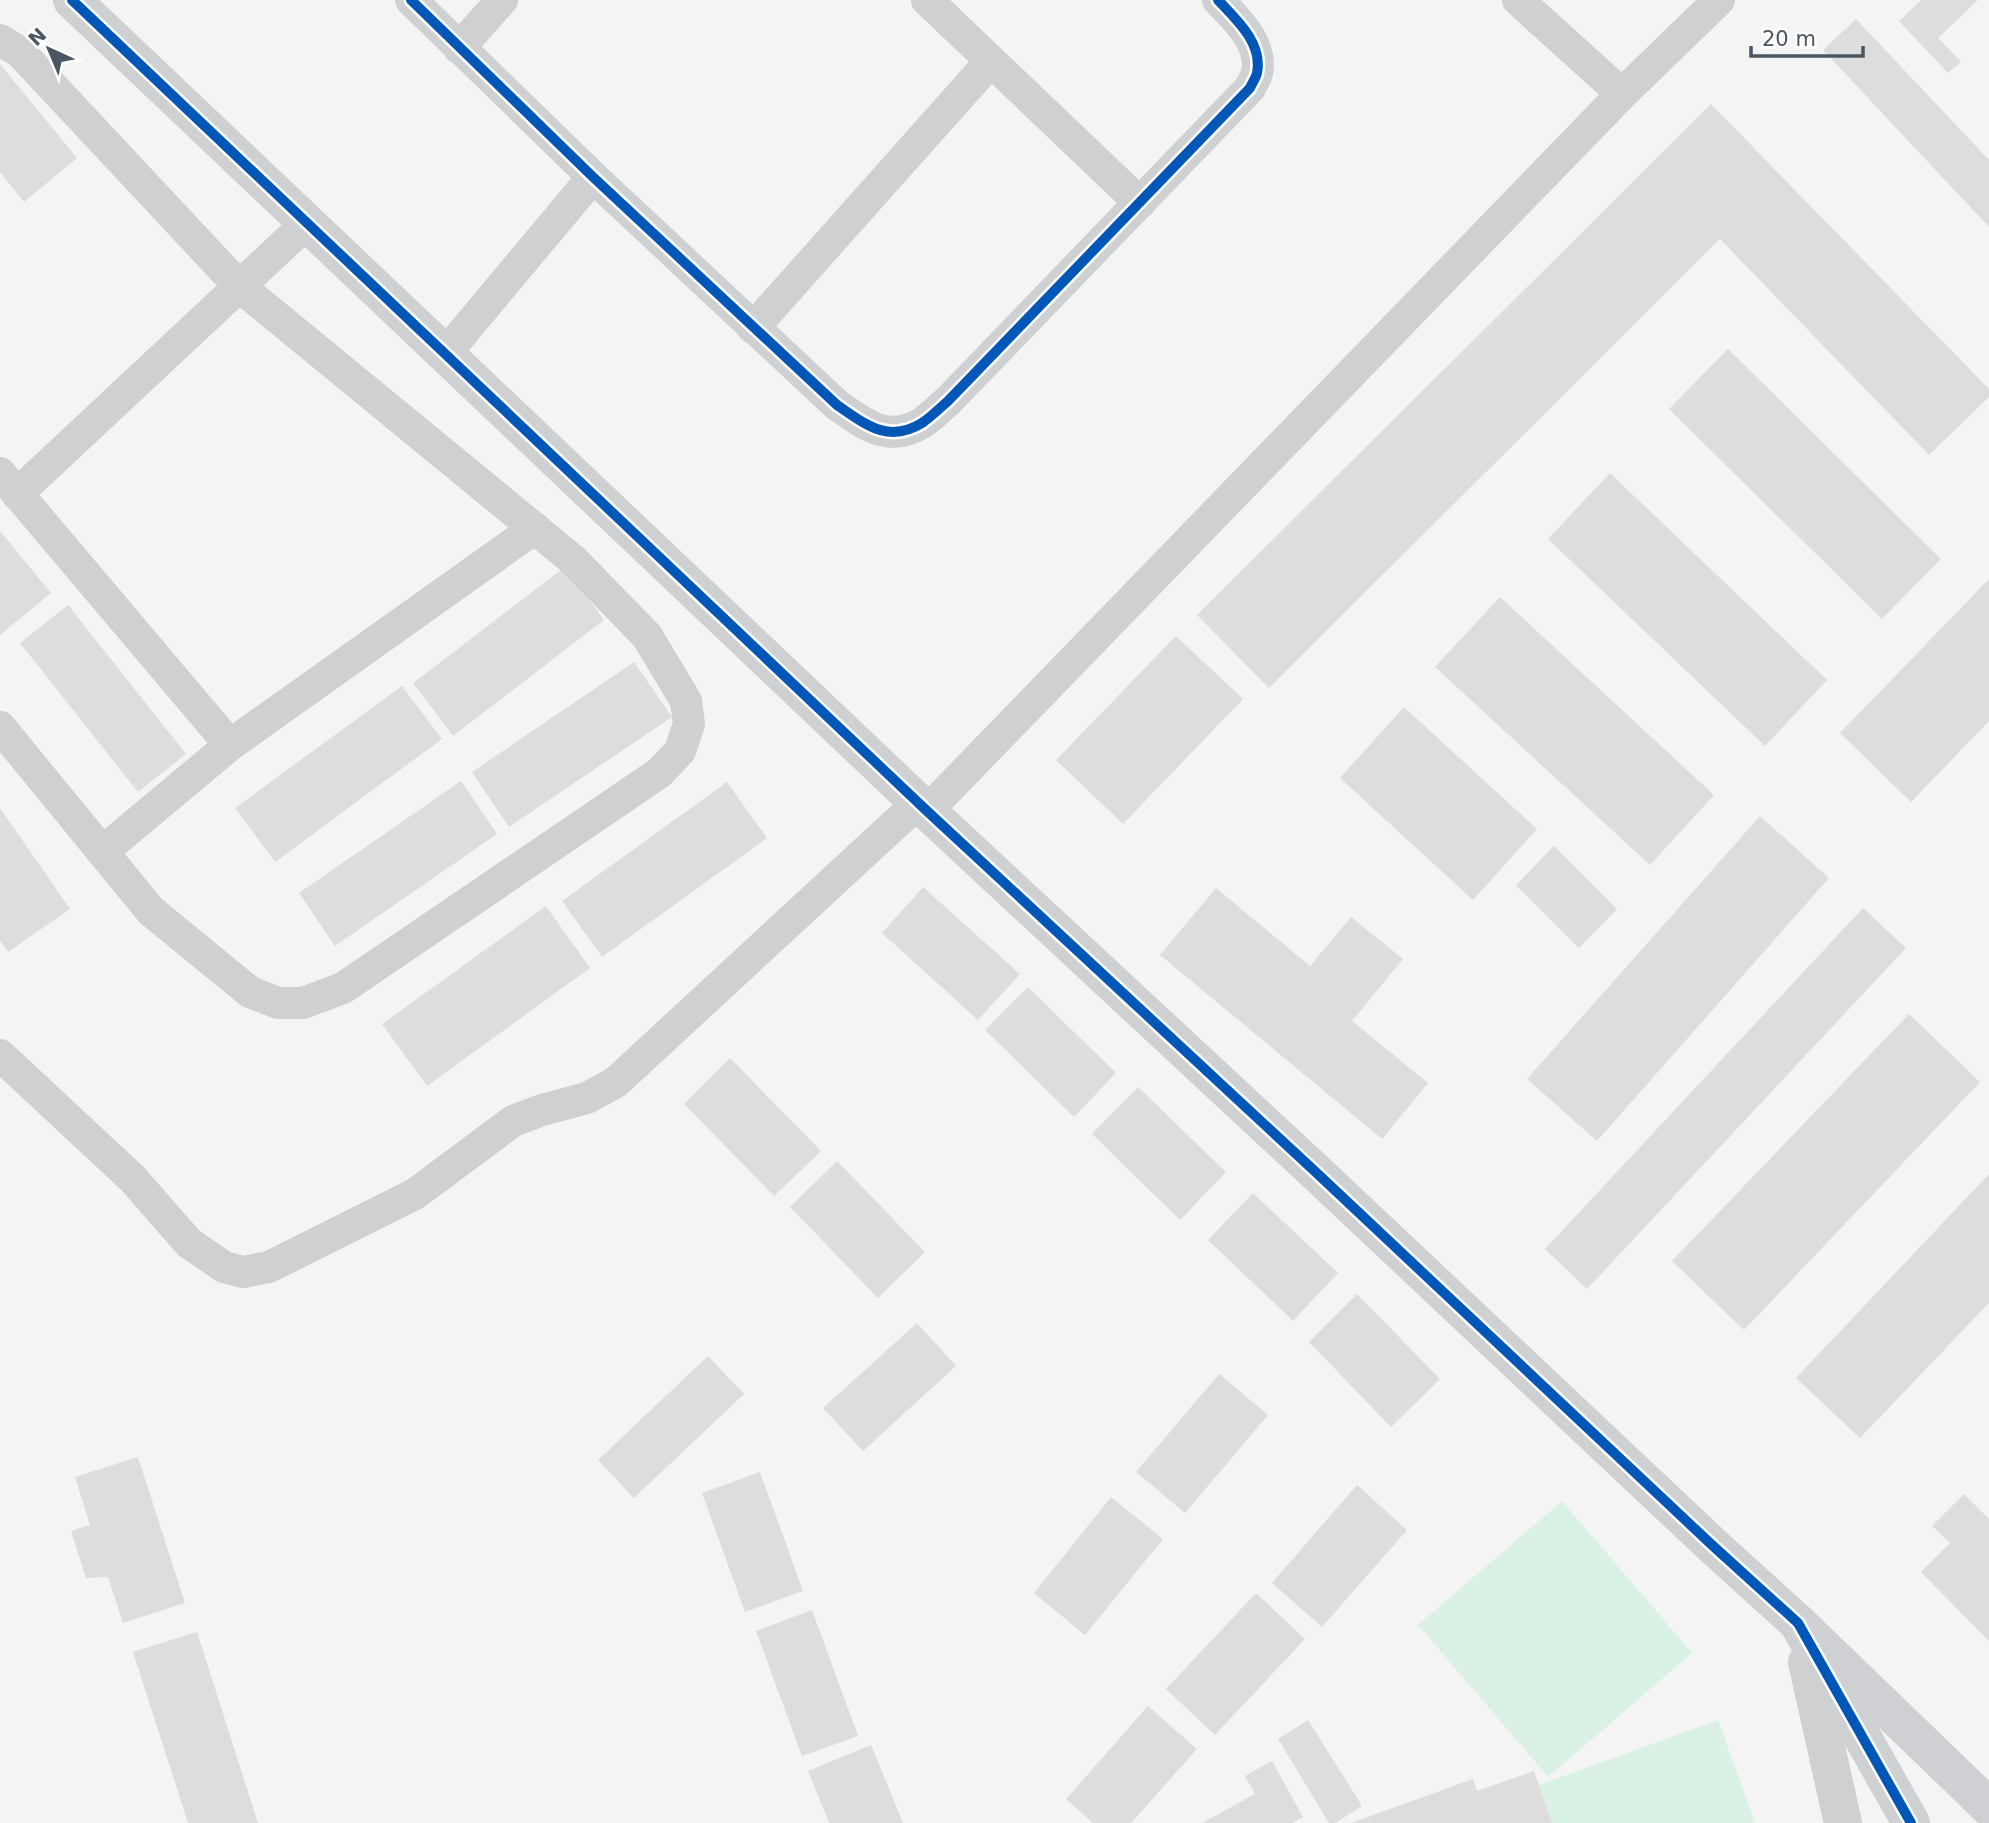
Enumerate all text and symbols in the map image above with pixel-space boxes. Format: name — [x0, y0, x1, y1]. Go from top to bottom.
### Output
north arrow — [14, 14, 84, 84]
scale bar — [1751, 14, 1863, 58]
text: N — [24, 23, 51, 50]
text: 20 m — [1762, 27, 1816, 51]

